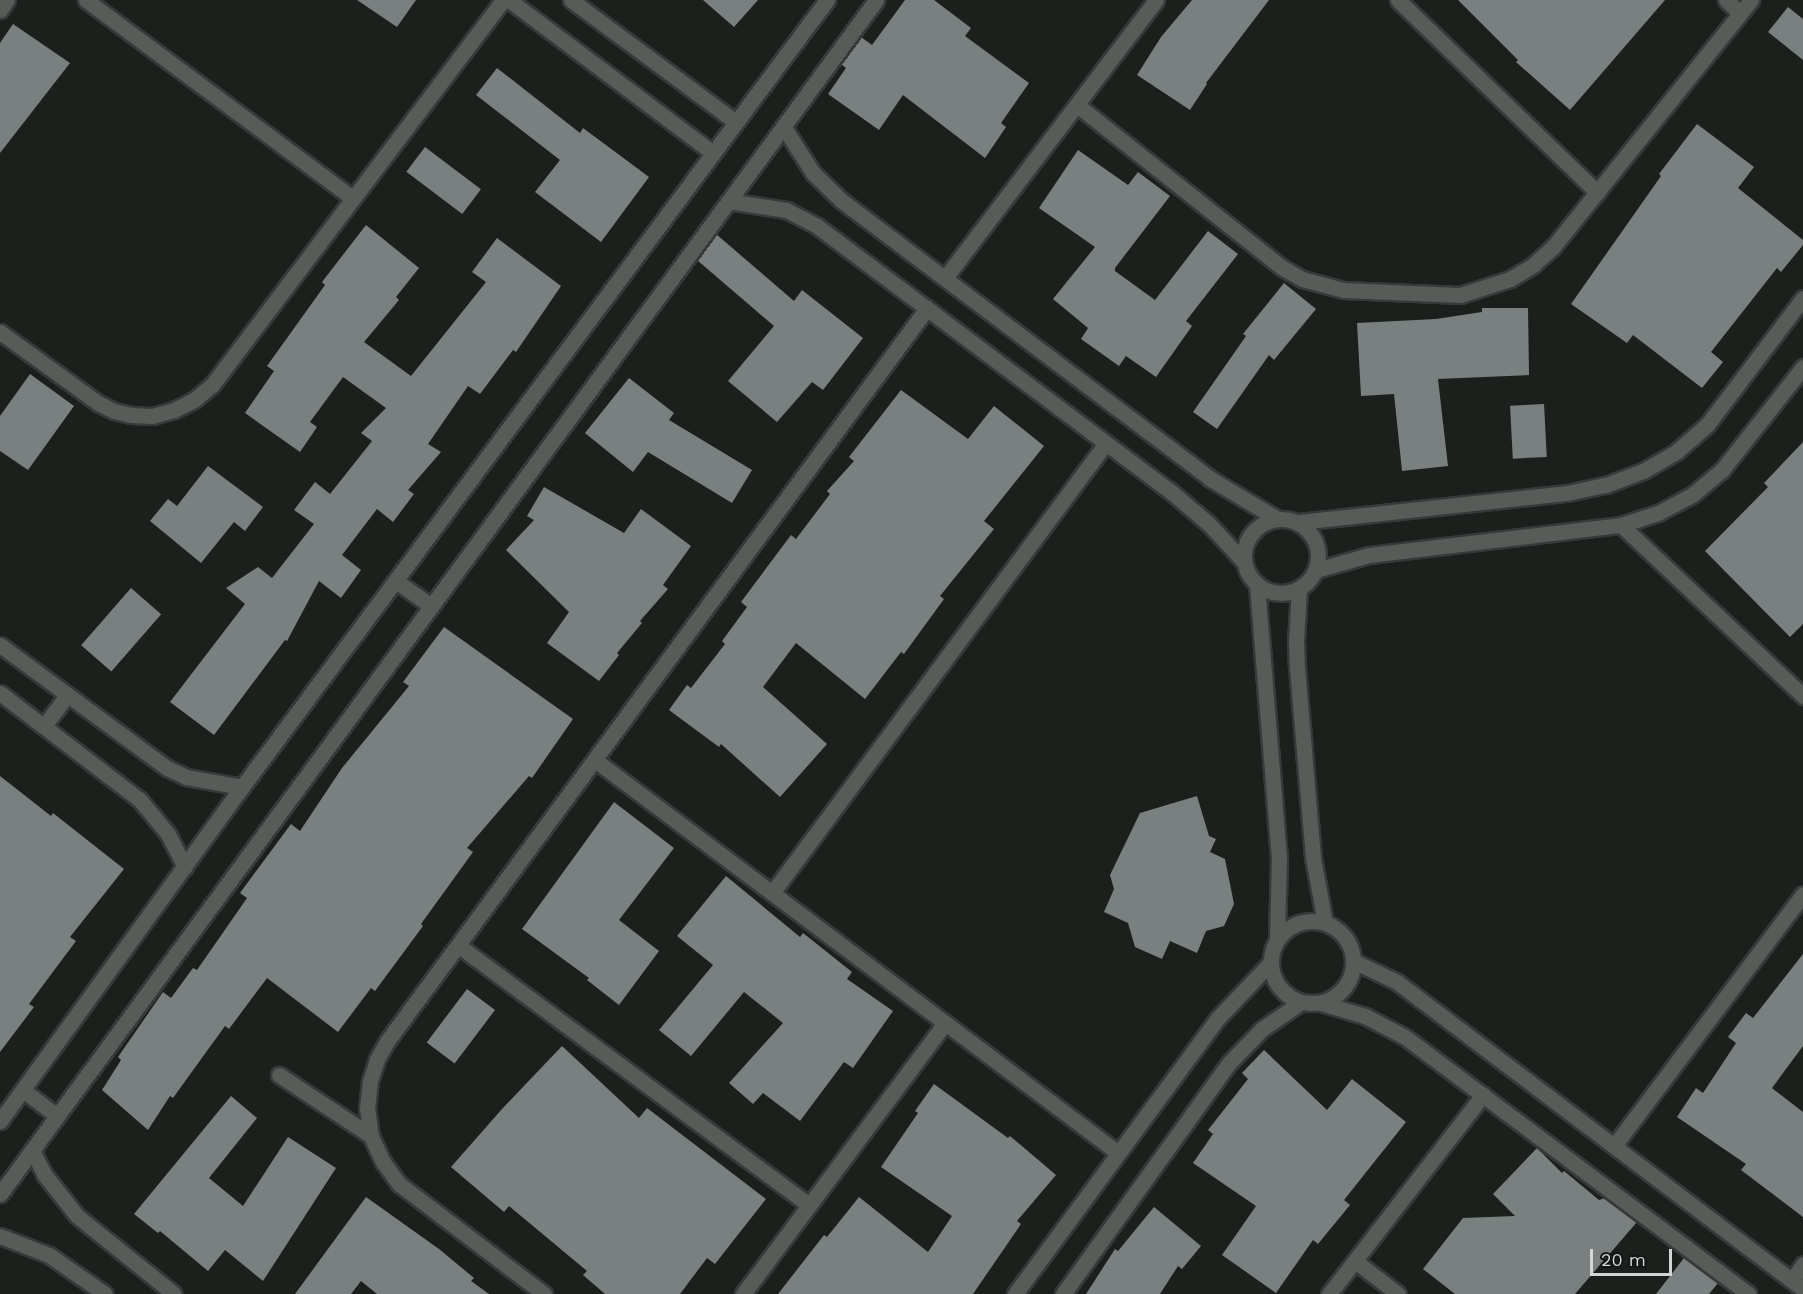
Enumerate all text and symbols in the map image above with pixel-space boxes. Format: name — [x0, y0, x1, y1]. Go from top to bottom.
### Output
scale bar — [1593, 1237, 1676, 1275]
text: 20 m — [1601, 1249, 1646, 1270]

